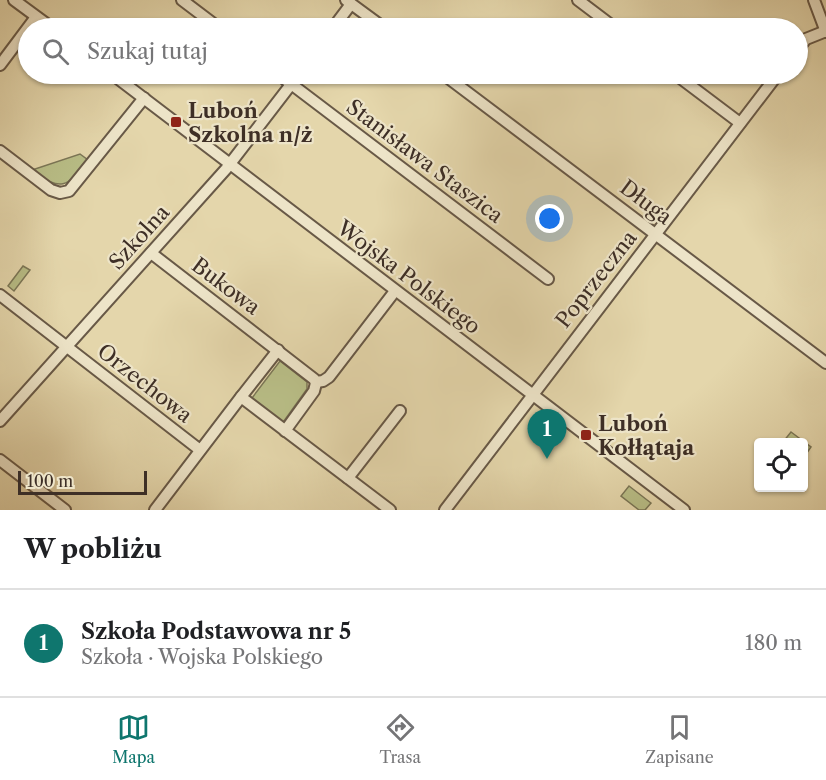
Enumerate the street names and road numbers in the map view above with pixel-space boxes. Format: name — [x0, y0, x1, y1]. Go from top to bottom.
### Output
street label: Stanisława Staszica — [342, 94, 509, 229]
street label: Długa — [615, 174, 678, 230]
street label: Szkolna — [104, 199, 175, 274]
street label: Wojska Polskiego — [332, 214, 486, 339]
street label: Poprzeczna — [550, 225, 642, 333]
street label: Bukowa — [187, 252, 266, 320]
street label: Orzechowa — [93, 338, 198, 428]

